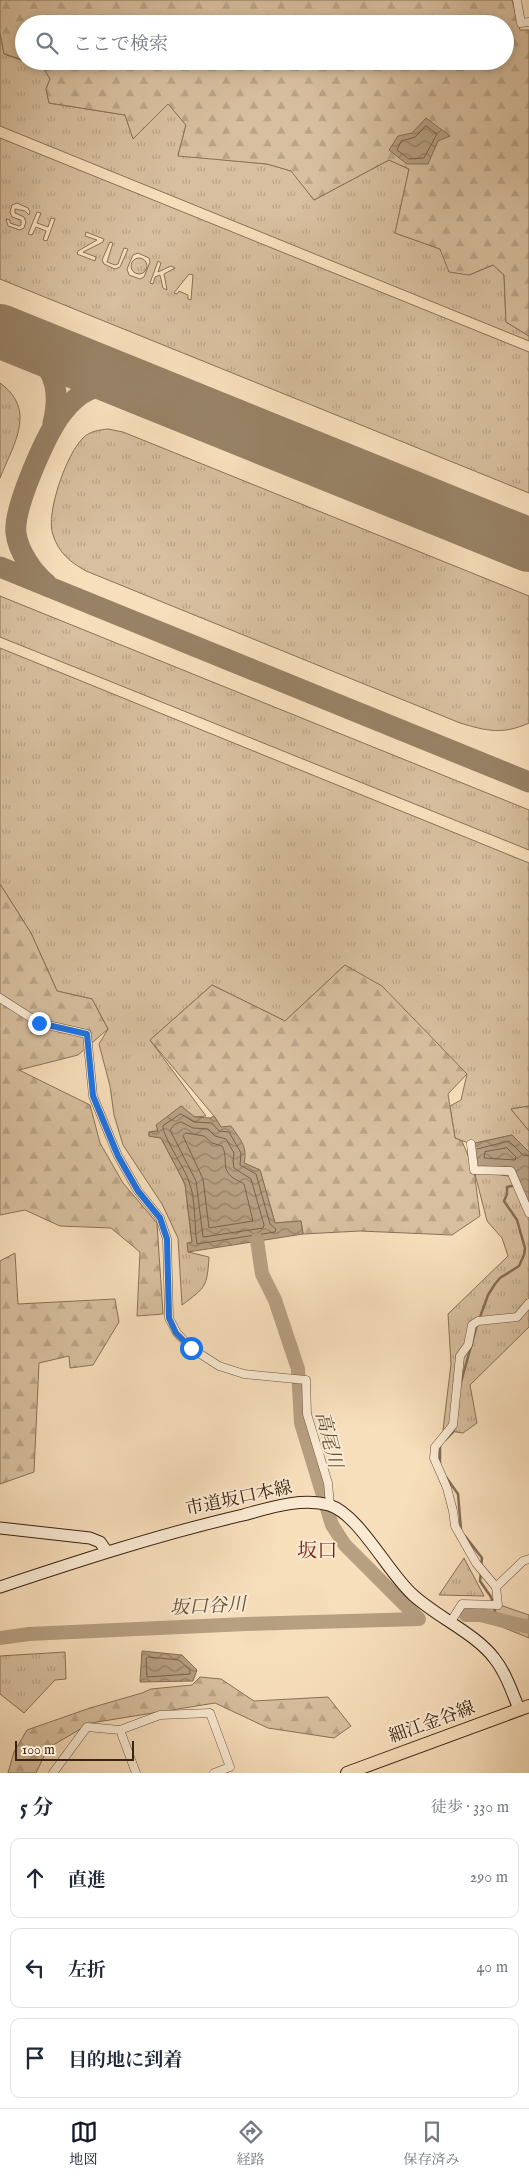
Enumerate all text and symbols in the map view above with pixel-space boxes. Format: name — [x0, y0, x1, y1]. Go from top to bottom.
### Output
search box — [15, 15, 514, 70]
icon: search — [33, 29, 61, 57]
text: ここで検索 — [73, 33, 168, 57]
route end — [28, 1012, 51, 1035]
route start — [180, 1337, 203, 1360]
water label: 高尾川 — [309, 1409, 347, 1472]
street label: 市道坂口本線 — [184, 1477, 294, 1521]
district label: 坂口 — [297, 1539, 337, 1564]
water label: 坂口谷川 — [169, 1593, 249, 1621]
street label: 細江金谷線 — [386, 1697, 478, 1749]
scale bar — [15, 1738, 134, 1761]
text: 100 m — [22, 1741, 55, 1759]
text: 5 分 — [20, 1795, 53, 1822]
text: 徒歩 · 330 m — [431, 1798, 509, 1818]
icon: ahead — [21, 1864, 49, 1892]
text: 290 m — [470, 1868, 508, 1888]
text: 直進 — [68, 1869, 106, 1893]
icon: left — [21, 1954, 49, 1982]
text: 40 m — [476, 1958, 508, 1978]
text: 左折 — [68, 1959, 106, 1983]
icon: arrive — [21, 2044, 49, 2072]
text: 目的地に到着 — [68, 2049, 182, 2073]
tab: 地図 — [70, 2118, 98, 2169]
tab: 経路 — [237, 2118, 265, 2169]
tab: 保存済み — [404, 2118, 460, 2169]

